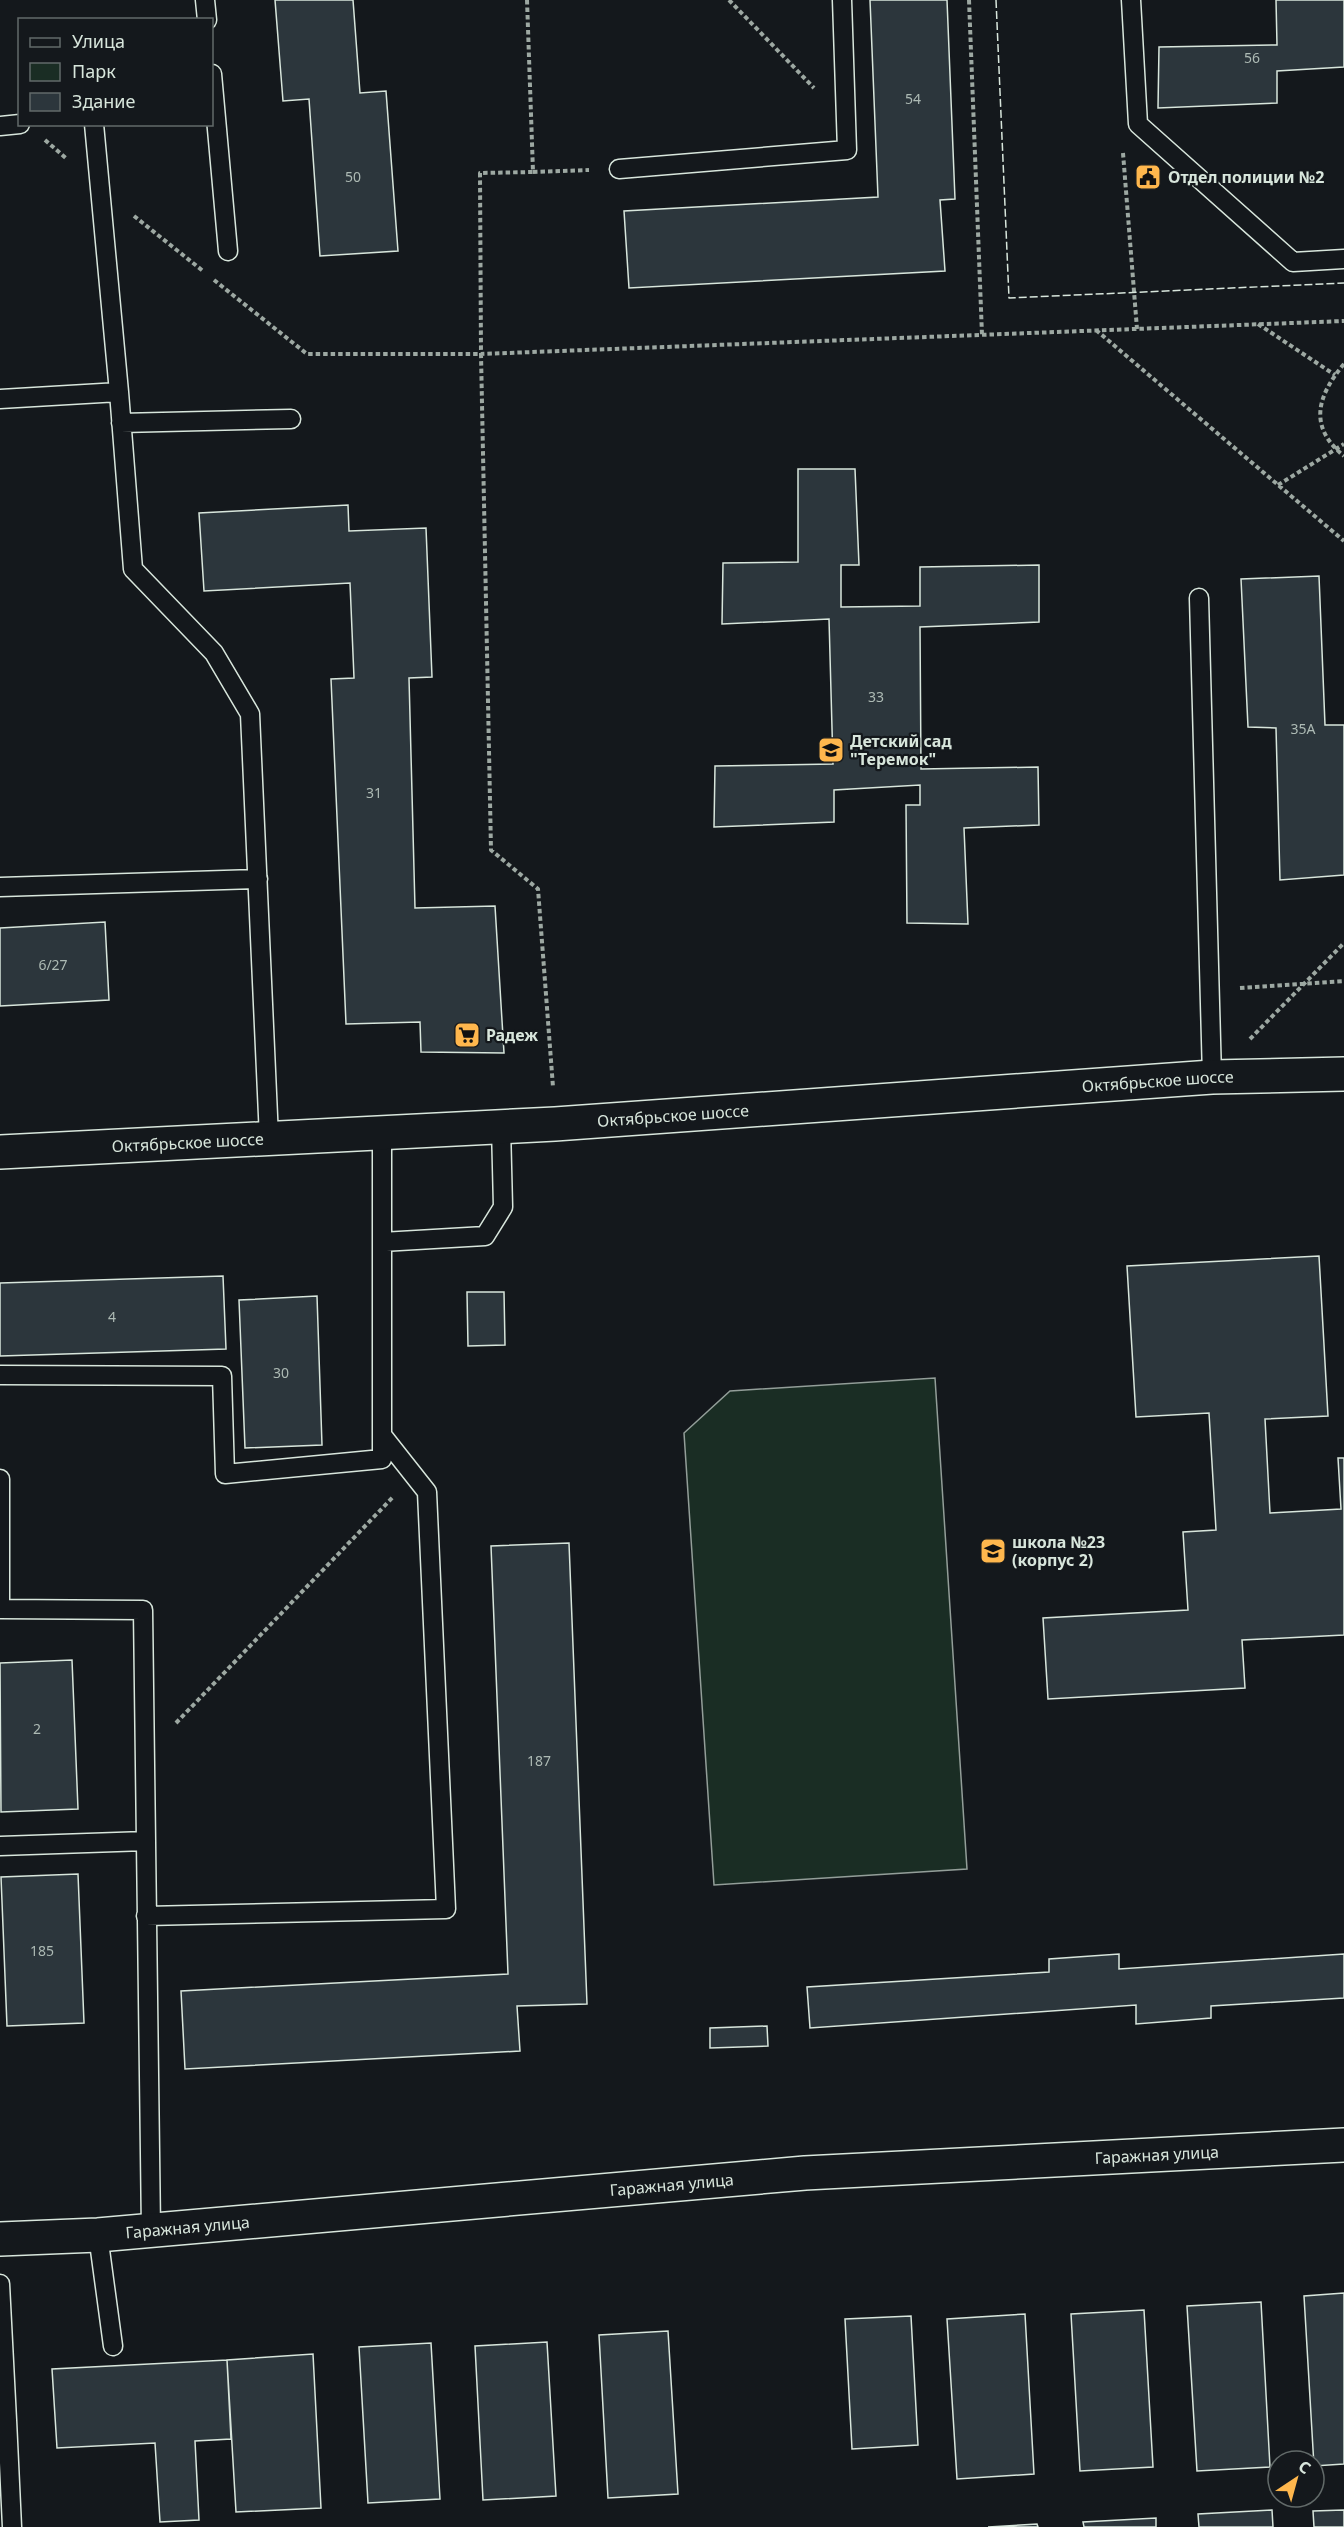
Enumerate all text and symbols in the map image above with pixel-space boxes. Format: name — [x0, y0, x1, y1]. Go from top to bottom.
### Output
legend — [18, 18, 213, 126]
text: Улица — [72, 29, 125, 53]
house number: 56 — [1244, 48, 1260, 67]
text: Парк — [72, 59, 116, 83]
text: Здание — [72, 89, 136, 113]
house number: 54 — [905, 89, 921, 108]
public building icon: Отдел полиции №2 — [1133, 162, 1163, 192]
place label: Отдел полиции №2 — [1168, 166, 1324, 188]
house number: 50 — [345, 167, 361, 186]
house number: 33 — [868, 687, 884, 706]
house number: 35А — [1291, 719, 1316, 738]
place label: Детский сад "Теремок" — [850, 730, 952, 770]
school or university icon: Детский сад "Теремок" — [816, 735, 846, 765]
house number: 31 — [366, 783, 382, 802]
house number: 6/27 — [38, 955, 68, 974]
supermarket icon: Радеж — [452, 1020, 482, 1050]
place label: Радеж — [486, 1024, 538, 1046]
street label: Октябрьское шоссе — [1081, 1066, 1234, 1097]
street label: Октябрьское шоссе — [596, 1099, 750, 1132]
street label: Октябрьское шоссе — [111, 1128, 264, 1157]
house number: 4 — [108, 1307, 116, 1326]
house number: 30 — [273, 1363, 289, 1382]
place label: школа №23 (корпус 2) — [1012, 1531, 1105, 1571]
school or university icon: школа №23 (корпус 2) — [978, 1536, 1008, 1566]
house number: 2 — [33, 1719, 41, 1738]
house number: 187 — [527, 1751, 551, 1770]
house number: 185 — [30, 1941, 54, 1960]
street label: Гаражная улица — [1094, 2141, 1219, 2169]
street label: Гаражная улица — [609, 2168, 735, 2201]
street label: Гаражная улица — [125, 2211, 251, 2244]
north arrow — [1266, 2449, 1326, 2509]
text: С — [1294, 2455, 1315, 2479]

